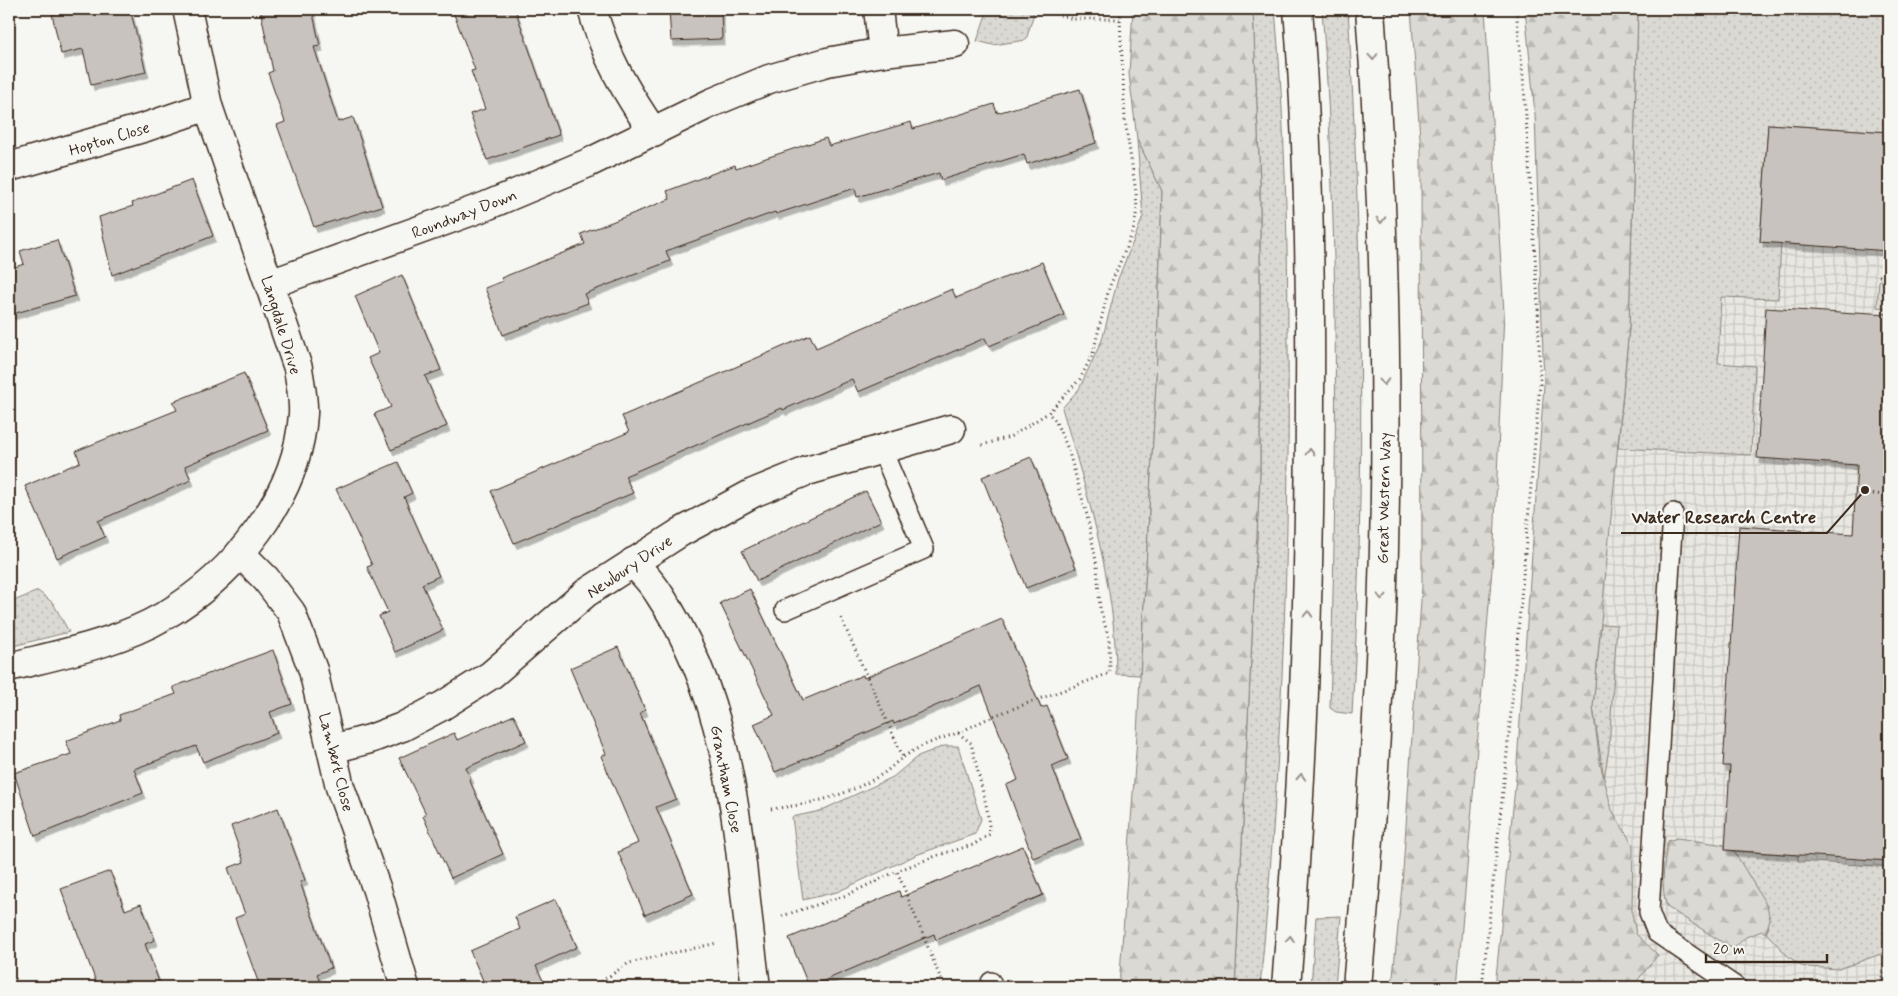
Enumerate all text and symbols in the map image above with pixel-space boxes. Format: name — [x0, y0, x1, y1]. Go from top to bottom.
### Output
one-way arrow — [1368, 54, 1379, 62]
street label: Hopton Close — [67, 117, 152, 162]
street label: Roundway Down — [409, 185, 520, 244]
one-way arrow — [1376, 216, 1386, 224]
street label: Langdale Drive — [255, 273, 306, 378]
one-way arrow — [1379, 378, 1390, 386]
street label: Great Western Way — [1373, 432, 1396, 564]
one-way arrow — [1305, 448, 1315, 456]
callout: Water Research Centre — [1621, 500, 1827, 533]
text: Water Research Centre — [1631, 506, 1816, 530]
street label: Newbury Drive — [583, 531, 677, 604]
one-way arrow — [1377, 594, 1387, 601]
one-way arrow — [1303, 610, 1313, 618]
street label: Lambert Close — [313, 711, 358, 814]
street label: Grantham Close — [705, 723, 746, 835]
one-way arrow — [1296, 772, 1307, 780]
scale bar — [1706, 931, 1827, 963]
one-way arrow — [1284, 934, 1295, 942]
text: 20 m — [1713, 940, 1745, 960]

